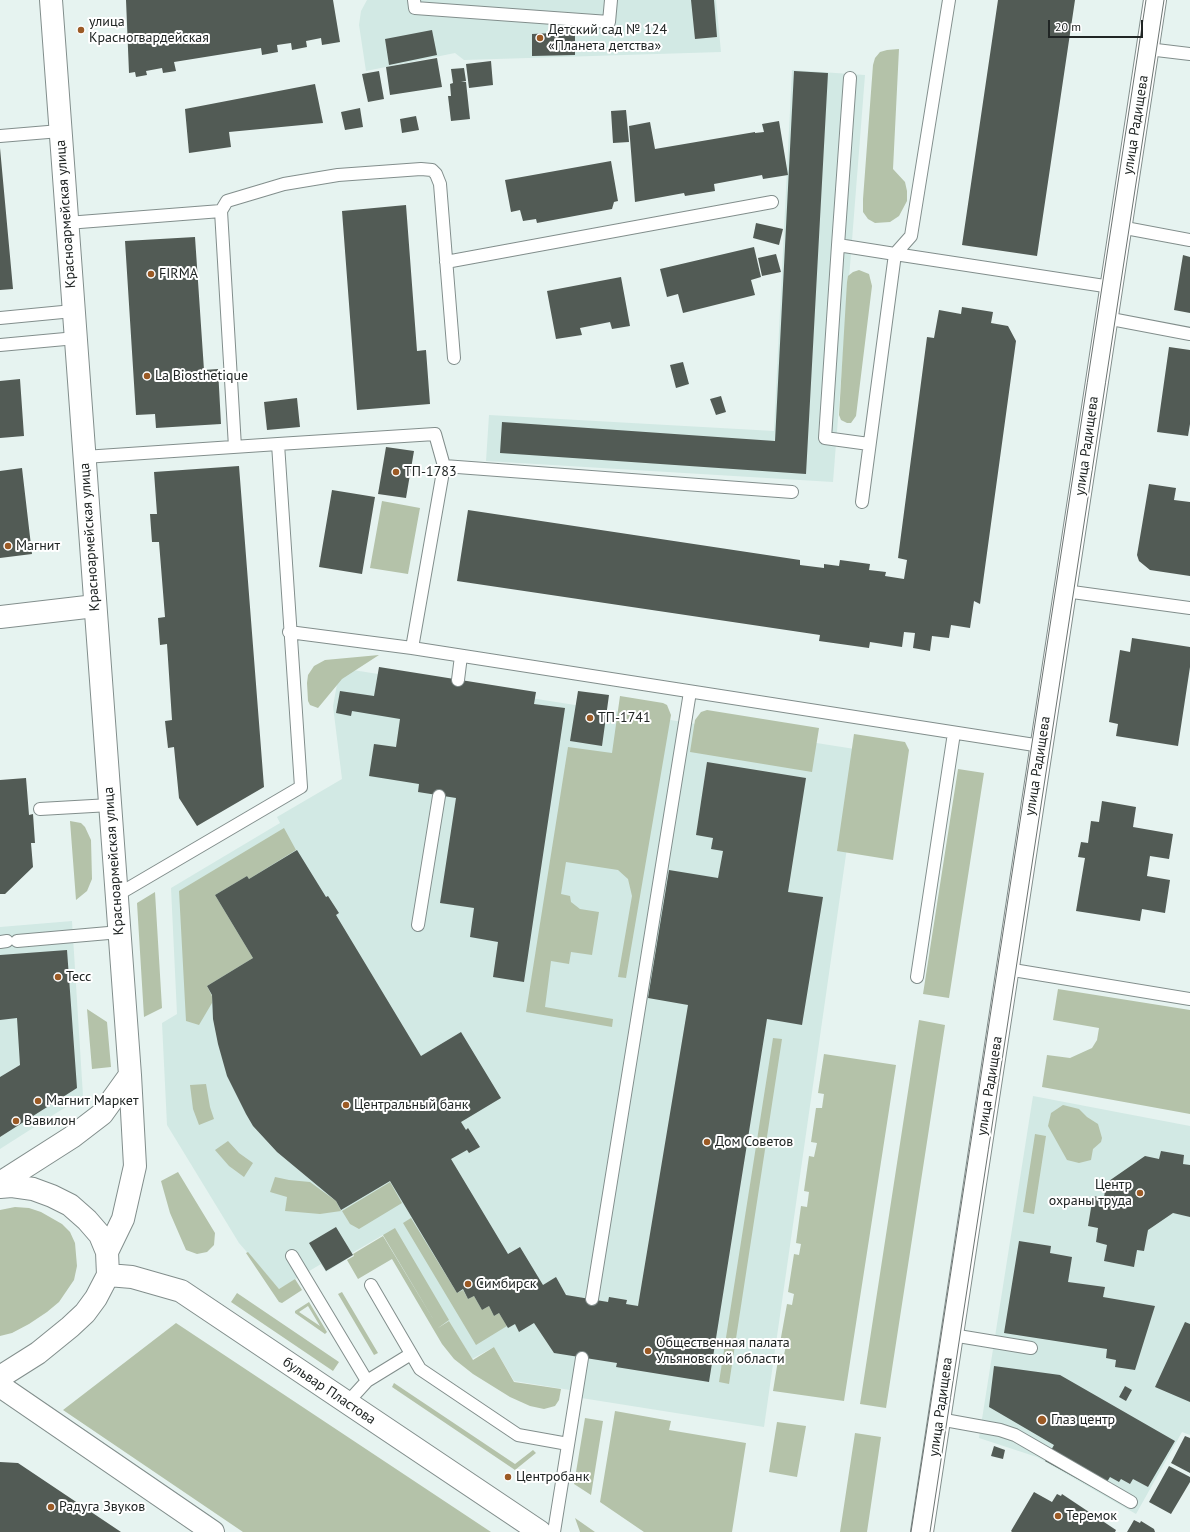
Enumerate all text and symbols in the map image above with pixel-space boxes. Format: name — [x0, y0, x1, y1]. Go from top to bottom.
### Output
scale bar — [1050, 12, 1145, 38]
place label: улица Красногвардейская — [89, 14, 209, 46]
text: 20 m — [1055, 19, 1081, 34]
place label: Детский сад № 124 «Планета детства» — [548, 22, 667, 54]
marker: улица Красногвардейская — [76, 25, 86, 35]
marker: Детский сад № 124 «Планета детства» — [535, 33, 545, 43]
street label: улица Радищева — [1120, 74, 1152, 176]
street label: Красноармейская улица — [52, 139, 80, 289]
place label: FIRMA — [159, 266, 198, 282]
marker: FIRMA — [146, 269, 156, 279]
place label: La Biosthetique — [155, 368, 248, 384]
marker: La Biosthetique — [142, 371, 152, 381]
street label: улица Радищева — [1072, 395, 1102, 497]
street label: Красноармейская улица — [76, 462, 104, 612]
place label: ТП-1783 — [404, 464, 457, 480]
marker: ТП-1783 — [391, 467, 401, 477]
place label: Магнит — [16, 538, 60, 554]
marker: Магнит — [3, 541, 13, 551]
place label: ТП-1741 — [598, 710, 651, 726]
marker: ТП-1741 — [585, 713, 595, 723]
street label: улица Радищева — [1022, 715, 1054, 817]
street label: Красноармейская улица — [100, 786, 128, 936]
place label: Тесс — [66, 969, 91, 985]
marker: Тесс — [53, 972, 63, 982]
street label: улица Радищева — [974, 1035, 1006, 1137]
place label: Магнит Маркет — [46, 1093, 139, 1109]
marker: Магнит Маркет — [33, 1096, 43, 1106]
place label: Центральный банк — [354, 1097, 468, 1113]
marker: Центральный банк — [341, 1100, 351, 1110]
place label: Вавилон — [24, 1113, 76, 1129]
marker: Вавилон — [11, 1116, 21, 1126]
place label: Дом Советов — [715, 1134, 793, 1150]
marker: Дом Советов — [702, 1137, 712, 1147]
place label: Центр охраны труда — [1049, 1177, 1132, 1210]
marker: Центр охраны труда — [1135, 1188, 1145, 1198]
place label: Симбирск — [476, 1276, 536, 1292]
marker: Симбирск — [463, 1279, 473, 1289]
place label: Общественная палата Ульяновской области — [656, 1335, 790, 1368]
marker: Общественная палата Ульяновской области — [643, 1346, 653, 1356]
street label: бульвар Пластова — [279, 1354, 379, 1428]
street label: улица Радищева — [926, 1356, 956, 1458]
place label: Глаз центр — [1051, 1412, 1115, 1428]
marker: Глаз центр — [1036, 1414, 1048, 1426]
place label: Центробанк — [516, 1469, 589, 1485]
marker: Центробанк — [503, 1472, 513, 1482]
place label: Радуга Звуков — [59, 1499, 145, 1515]
marker: Радуга Звуков — [46, 1502, 56, 1512]
place label: Теремок — [1066, 1508, 1117, 1524]
marker: Теремок — [1053, 1511, 1063, 1521]

